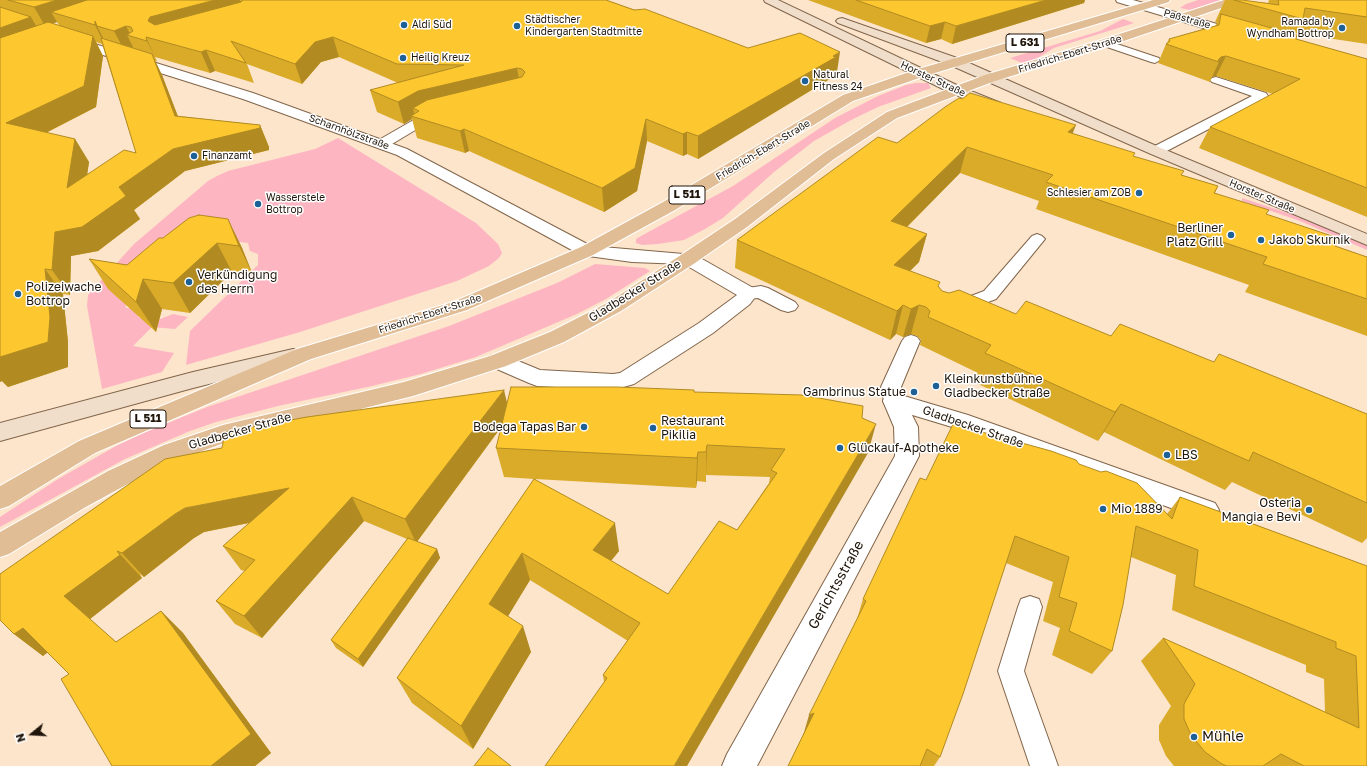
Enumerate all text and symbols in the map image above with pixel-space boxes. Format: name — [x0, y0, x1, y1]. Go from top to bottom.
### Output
street label: Paßstraße — [1162, 7, 1212, 31]
place label: Städtischer Kindergarten Stadtmitte — [525, 14, 642, 38]
place label: Ramada by Wyndham Bottrop — [1247, 16, 1334, 40]
place label: Aldi Süd — [412, 19, 452, 31]
marker: Aldi Süd — [399, 20, 409, 30]
marker: Städtischer Kindergarten Stadtmitte — [512, 21, 522, 31]
marker: Ramada by Wyndham Bottrop — [1337, 23, 1347, 33]
street label: Friedrich-Ebert-Straße — [1017, 33, 1123, 75]
road number: L 631 — [1006, 34, 1044, 52]
place label: Heilig Kreuz — [411, 52, 469, 64]
marker: Heilig Kreuz — [398, 53, 408, 63]
street label: Horster Straße — [899, 59, 967, 99]
place label: Natural Fitness 24 — [813, 69, 863, 92]
marker: Natural Fitness 24 — [800, 76, 810, 86]
street label: Scharnhölzstraße — [307, 112, 391, 152]
street label: Friedrich-Ebert-Straße — [714, 117, 812, 183]
place label: Finanzamt — [202, 150, 252, 162]
marker: Finanzamt — [189, 151, 199, 161]
street label: Horster Straße — [1227, 177, 1297, 215]
road number: L 511 — [669, 186, 705, 204]
place label: Schlesier am ZOB — [1047, 187, 1131, 199]
marker: Schlesier am ZOB — [1134, 188, 1144, 198]
place label: Wasserstele Bottrop — [266, 192, 325, 216]
marker: Wasserstele Bottrop — [253, 199, 263, 209]
place label: Berliner Platz Grill — [1166, 221, 1223, 249]
marker: Berliner Platz Grill — [1226, 230, 1236, 240]
place label: Jakob Skurnik — [1269, 233, 1350, 247]
marker: Jakob Skurnik — [1256, 235, 1266, 245]
street label: Gladbecker Straße — [586, 257, 684, 325]
place label: Verkündigung des Herrn — [197, 268, 277, 296]
marker: Verkündigung des Herrn — [184, 277, 194, 287]
place label: Polizeiwache Bottrop — [26, 280, 101, 308]
marker: Polizeiwache Bottrop — [13, 289, 23, 299]
street label: Friedrich-Ebert-Straße — [377, 292, 483, 336]
place label: Kleinkunstbühne Gladbecker Straße — [944, 372, 1050, 400]
marker: Kleinkunstbühne Gladbecker Straße — [931, 381, 941, 391]
place label: Gambrinus Statue — [803, 385, 906, 399]
marker: Gambrinus Statue — [909, 387, 919, 397]
street label: Gladbecker Straße — [921, 403, 1025, 451]
street label: Gladbecker Straße — [187, 409, 293, 453]
road number: L 511 — [130, 410, 166, 428]
place label: Restaurant Pikilia — [661, 414, 725, 442]
place label: Bodega Tapas Bar — [473, 420, 576, 434]
marker: Bodega Tapas Bar — [579, 422, 589, 432]
marker: Restaurant Pikilia — [648, 423, 658, 433]
place label: Glückauf-Apotheke — [848, 441, 959, 455]
marker: Glückauf-Apotheke — [835, 443, 845, 453]
place label: LBS — [1175, 448, 1198, 462]
marker: LBS — [1162, 450, 1172, 460]
place label: Osteria Mangia e Bevi — [1221, 496, 1301, 524]
place label: Mio 1889 — [1111, 502, 1162, 516]
marker: Mio 1889 — [1098, 504, 1108, 514]
marker: Osteria Mangia e Bevi — [1304, 505, 1314, 515]
street label: Gerichtsstraße — [805, 538, 867, 632]
north arrow — [12, 714, 52, 754]
place label: Mühle — [1202, 729, 1244, 745]
text: N — [13, 732, 28, 744]
marker: Mühle — [1189, 732, 1199, 742]

